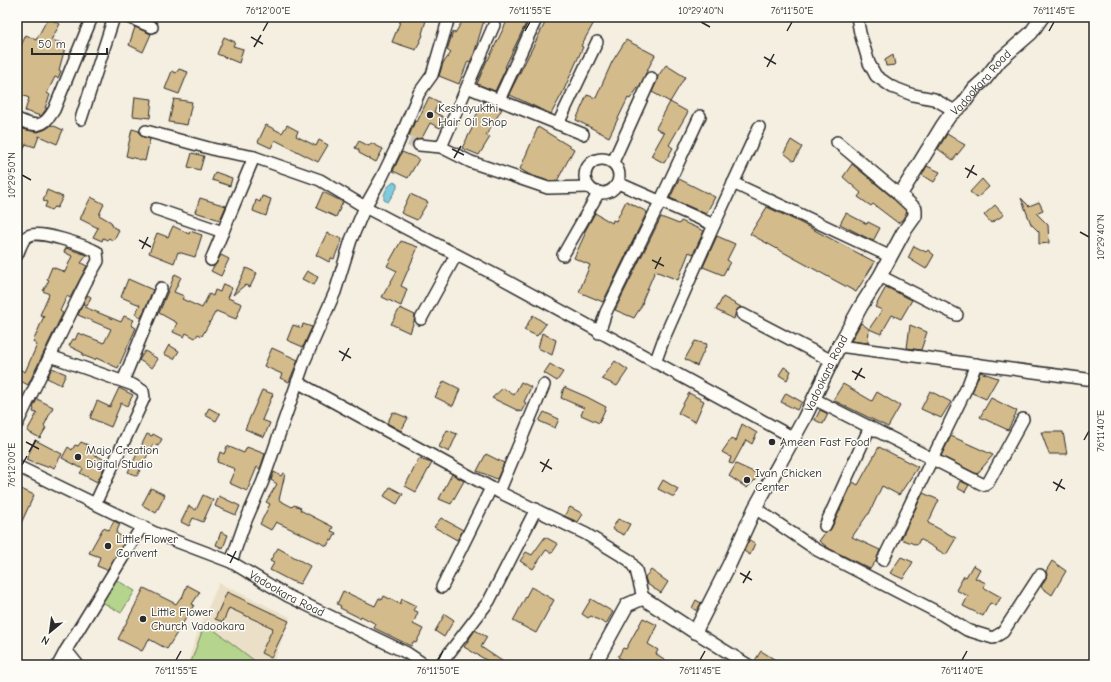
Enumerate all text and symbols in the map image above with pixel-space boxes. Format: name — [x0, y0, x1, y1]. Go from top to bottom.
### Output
text: 76°12'00"E — [246, 5, 290, 17]
text: 76°11'55"E — [509, 5, 551, 17]
text: 10°29'40"N — [678, 5, 724, 17]
text: 76°11'50"E — [771, 5, 813, 17]
text: 76°11'45"E — [1033, 5, 1075, 17]
scale bar — [32, 30, 107, 56]
text: 50 m — [38, 37, 66, 51]
street label: Vadookara Road — [948, 47, 1014, 118]
place label: Keshayukthi Hair Oil Shop — [438, 101, 507, 129]
marker: Keshayukthi Hair Oil Shop — [425, 110, 435, 120]
text: 10°29'50"N — [6, 152, 18, 198]
text: 10°29'40"N — [1095, 214, 1107, 260]
street label: Vadookara Road — [801, 333, 851, 414]
text: 76°11'40"E — [1095, 410, 1107, 452]
place label: Ameen Fast Food — [780, 435, 870, 449]
marker: Ameen Fast Food — [767, 437, 777, 447]
text: 76°12'00"E — [6, 443, 18, 487]
place label: Majo Creation Digital Studio — [86, 443, 159, 471]
marker: Majo Creation Digital Studio — [73, 452, 83, 462]
place label: Ivan Chicken Center — [755, 466, 822, 494]
marker: Ivan Chicken Center — [742, 475, 752, 485]
place label: Little Flower Convent — [116, 532, 178, 560]
marker: Little Flower Convent — [103, 541, 113, 551]
street label: Vadookara Road — [247, 568, 327, 619]
place label: Little Flower Church Vadookara — [151, 605, 245, 633]
north arrow — [30, 612, 70, 652]
marker: Little Flower Church Vadookara — [138, 614, 148, 624]
text: N — [39, 633, 52, 648]
text: 76°11'55"E — [155, 665, 197, 677]
text: 76°11'50"E — [417, 665, 459, 677]
text: 76°11'45"E — [679, 665, 721, 677]
text: 76°11'40"E — [941, 665, 983, 677]

